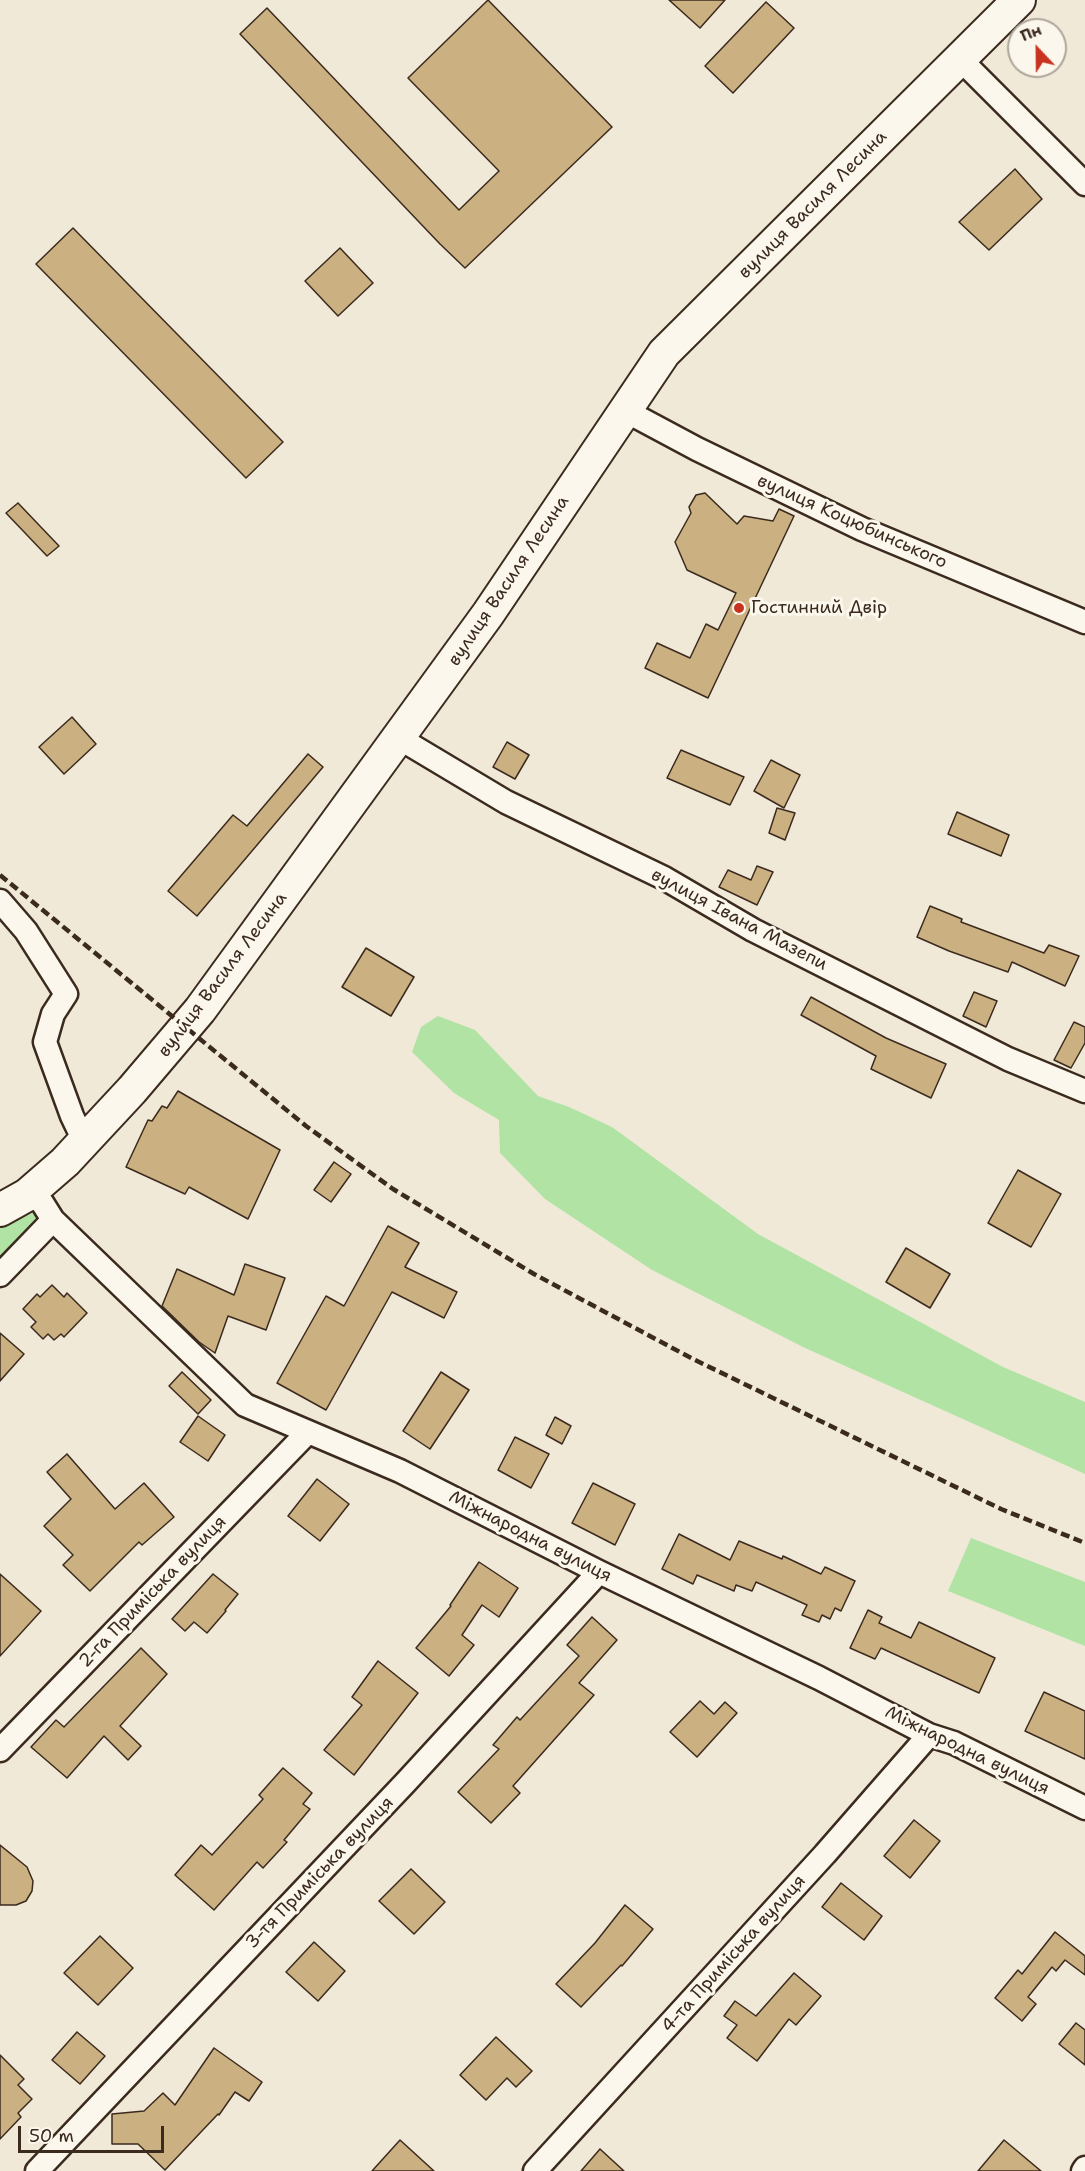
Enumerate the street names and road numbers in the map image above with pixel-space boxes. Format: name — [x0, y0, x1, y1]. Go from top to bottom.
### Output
street label: вулиця Василя Лесина — [734, 126, 892, 284]
street label: вулиця Коцюбинського — [754, 470, 950, 574]
street label: вулиця Василя Лесина — [444, 492, 574, 670]
street label: вулиця Івана Мазепи — [647, 864, 831, 976]
street label: вулиця Василя Лесина — [154, 888, 292, 1062]
street label: Міжнародна вулиця — [445, 1487, 615, 1587]
street label: 2-га Приміська вулиця — [75, 1512, 231, 1672]
street label: Міжнародна вулиця — [881, 1702, 1053, 1800]
street label: 3-тя Приміська вулиця — [242, 1792, 398, 1954]
street label: 4-та Приміська вулиця — [657, 1871, 811, 2037]

